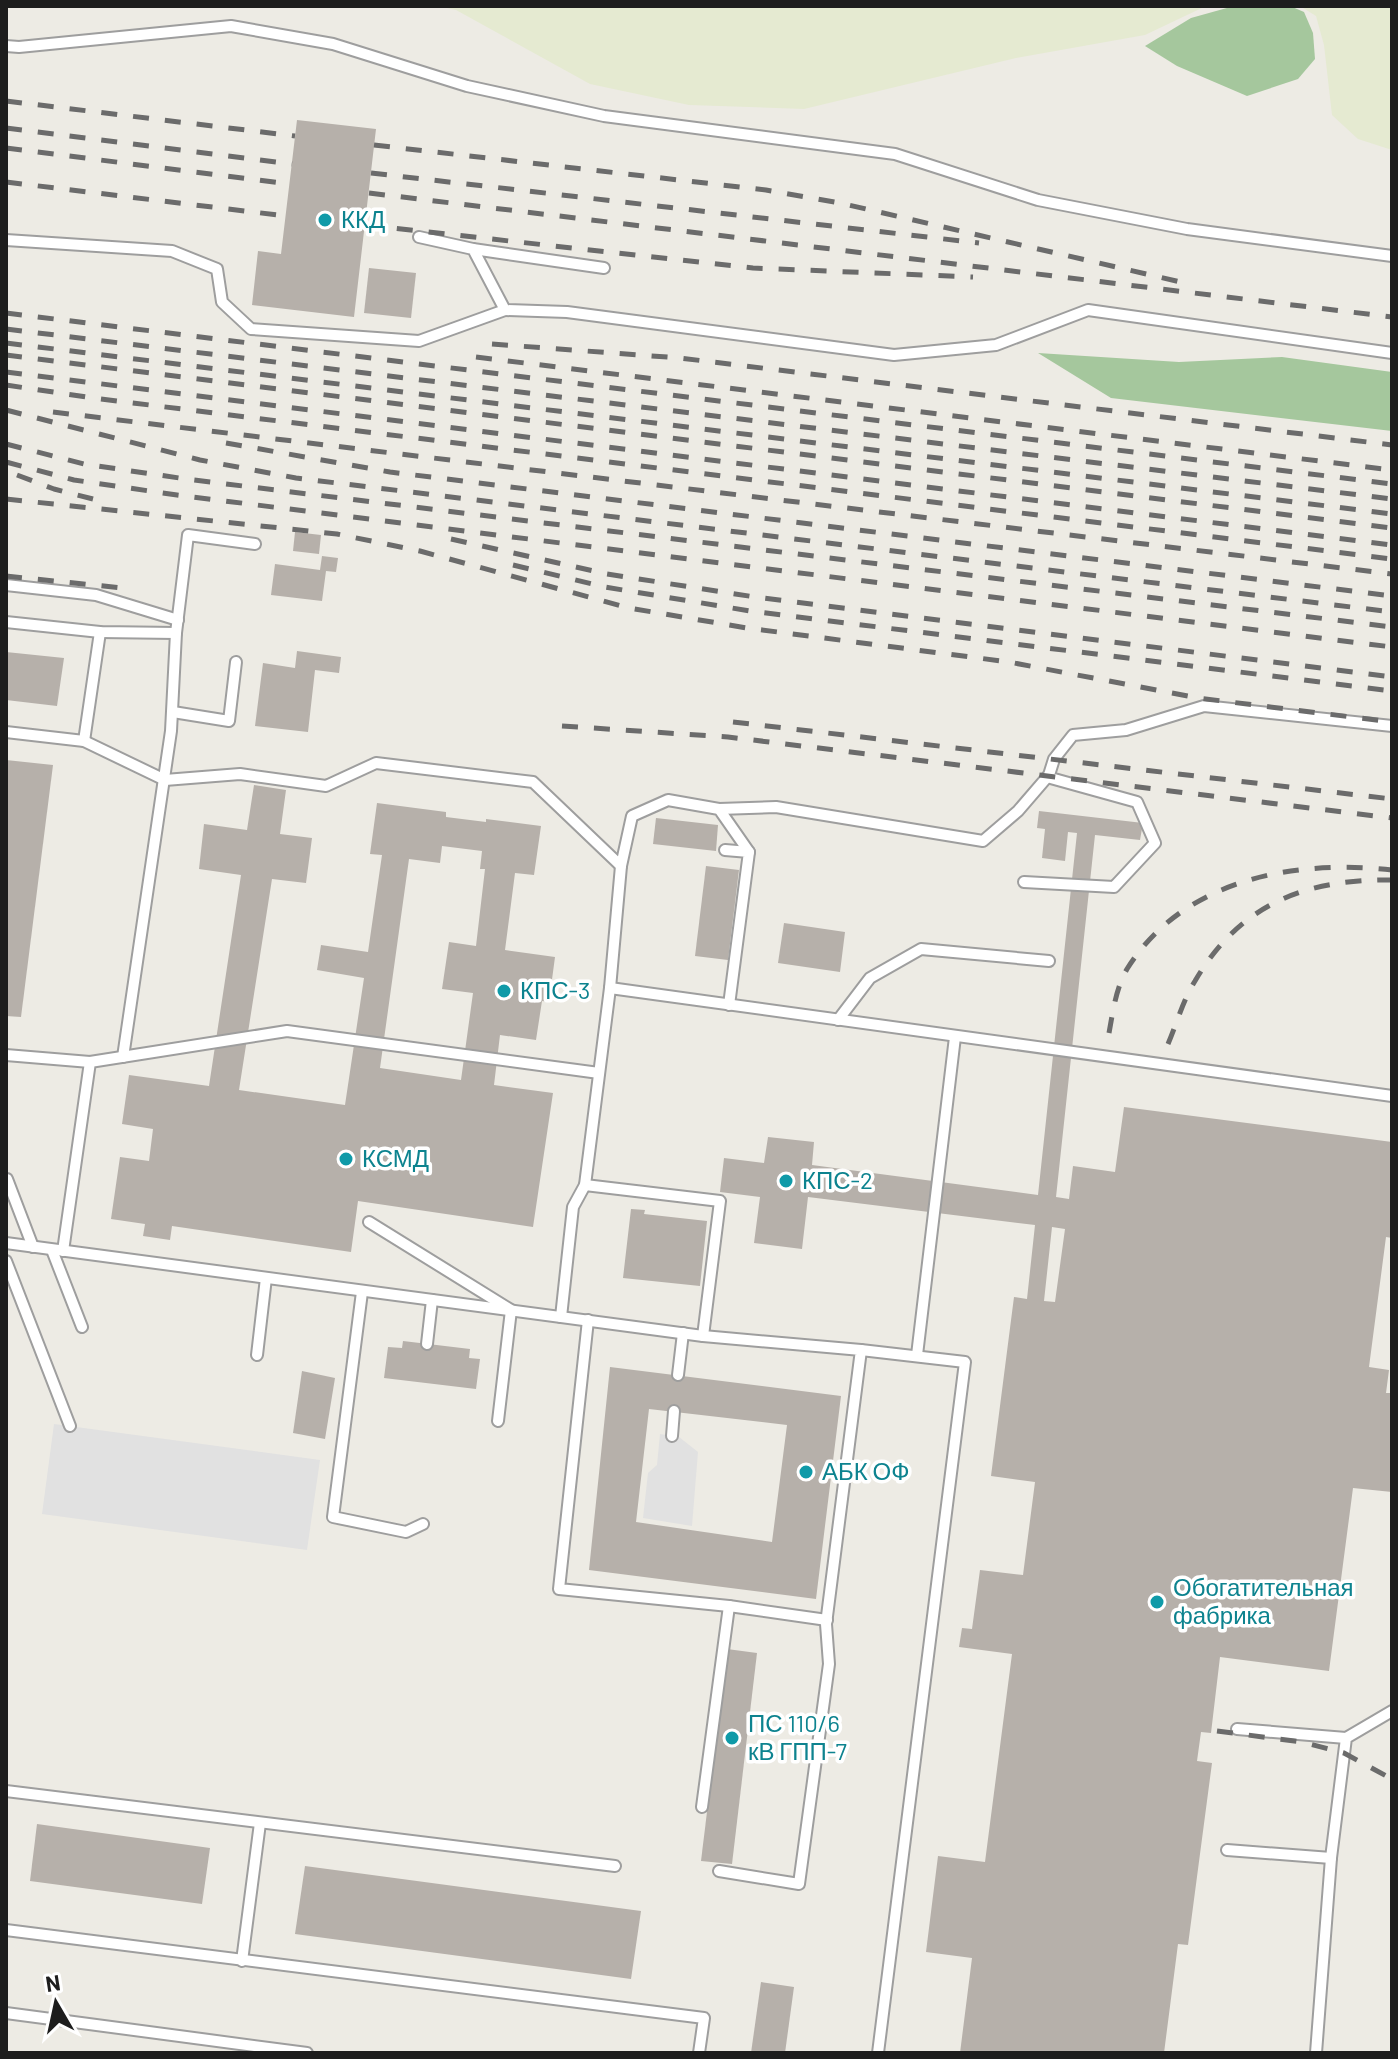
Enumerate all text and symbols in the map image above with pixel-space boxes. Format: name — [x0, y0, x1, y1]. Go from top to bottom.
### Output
place label: ККД — [341, 204, 385, 233]
marker: ККД — [316, 211, 334, 229]
place label: КПС-3 — [520, 975, 590, 1004]
marker: КПС-3 — [495, 982, 513, 1000]
place label: КСМД — [362, 1143, 429, 1172]
marker: КСМД — [337, 1150, 355, 1168]
place label: КПС-2 — [802, 1165, 873, 1194]
marker: КПС-2 — [777, 1172, 795, 1190]
place label: АБК ОФ — [822, 1456, 909, 1485]
marker: АБК ОФ — [797, 1463, 815, 1481]
place label: Обогатительная фабрика — [1173, 1572, 1354, 1629]
marker: Обогатительная фабрика — [1148, 1593, 1166, 1611]
place label: ПС 110/6 кВ ГПП-7 — [748, 1708, 847, 1765]
marker: ПС 110/6 кВ ГПП-7 — [723, 1729, 741, 1747]
north arrow — [16, 1963, 96, 2043]
text: N — [43, 1968, 62, 1996]

